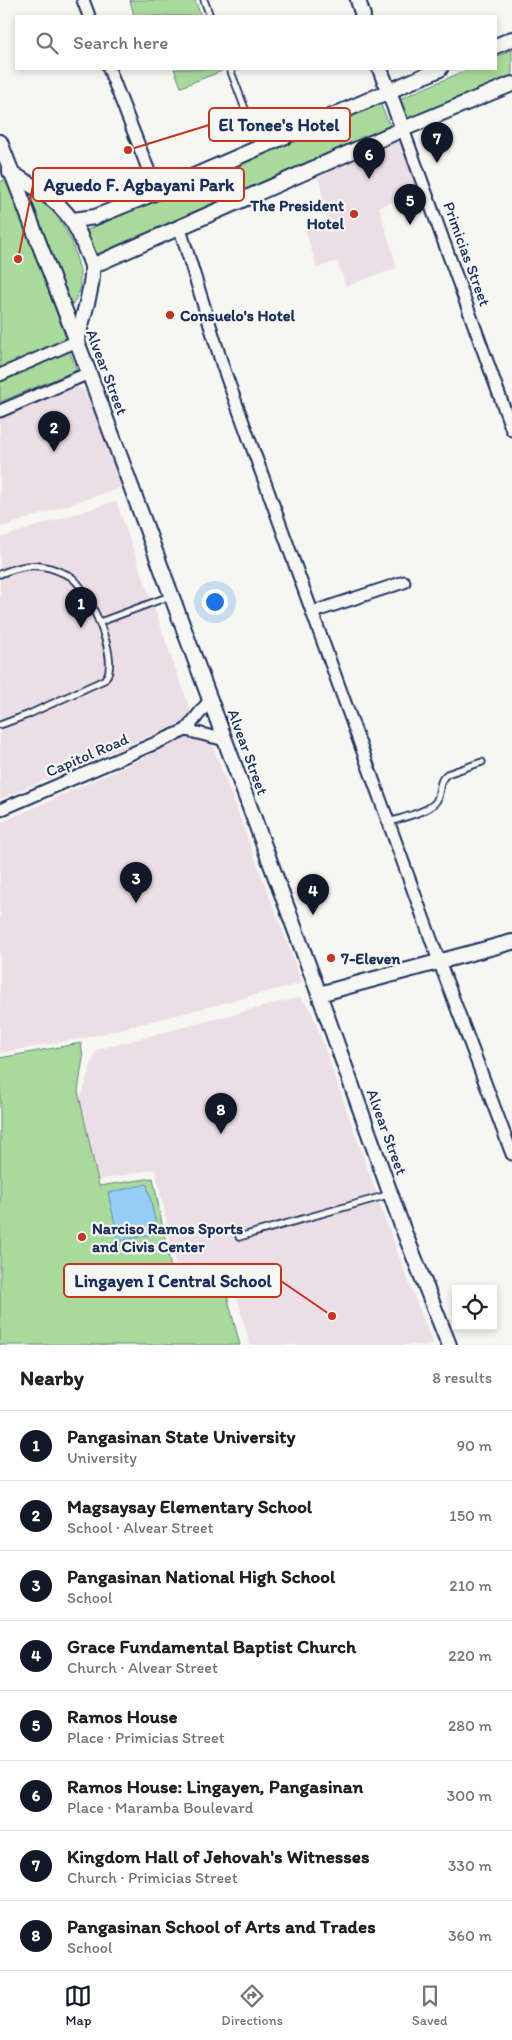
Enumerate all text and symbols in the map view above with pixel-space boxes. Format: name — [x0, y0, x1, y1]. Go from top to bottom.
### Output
search box — [15, 15, 497, 70]
icon: search — [33, 29, 61, 57]
text: Search here — [73, 31, 168, 54]
callout: El Tonee's Hotel — [209, 108, 350, 141]
text: El Tonee's Hotel — [219, 114, 340, 136]
pin: 7 — [421, 122, 453, 163]
pin: 6 — [353, 138, 385, 179]
callout: Aguedo F. Agbayani Park — [33, 168, 244, 201]
text: Aguedo F. Agbayani Park — [43, 174, 235, 196]
pin: 5 — [394, 184, 426, 225]
place label: The President Hotel — [249, 196, 344, 233]
street label: Primicias Street — [439, 199, 495, 309]
marker: The President Hotel — [348, 208, 360, 220]
place label: Consuelo's Hotel — [180, 306, 295, 325]
marker: Consuelo's Hotel — [164, 309, 176, 321]
street label: Alvear Street — [82, 327, 132, 417]
pin: 2 — [38, 411, 70, 452]
pin: 1 — [65, 587, 97, 628]
your location — [202, 589, 228, 615]
street label: Alvear Street — [224, 706, 272, 798]
street label: Capitol Road — [43, 729, 131, 781]
pin: 3 — [120, 862, 152, 903]
pin: 4 — [297, 874, 329, 915]
place label: 7-Eleven — [340, 949, 401, 968]
marker: 7-Eleven — [325, 952, 337, 964]
street label: Alvear Street — [363, 1086, 411, 1178]
pin: 8 — [205, 1093, 237, 1134]
place label: Narciso Ramos Sports and Civis Center — [92, 1219, 243, 1256]
marker: Narciso Ramos Sports and Civis Center — [76, 1231, 88, 1243]
callout: Lingayen I Central School — [64, 1264, 281, 1297]
text: Lingayen I Central School — [74, 1270, 273, 1292]
map controls — [452, 1285, 497, 1330]
button: locate — [452, 1285, 497, 1330]
text: Nearby — [20, 1365, 84, 1390]
text: 8 results — [432, 1368, 492, 1387]
text: Pangasinan State University — [67, 1425, 295, 1448]
text: 1 — [32, 1436, 40, 1455]
text: 90 m — [457, 1436, 492, 1455]
text: University — [67, 1448, 137, 1467]
text: Magsaysay Elementary School — [67, 1495, 312, 1518]
text: 2 — [32, 1506, 40, 1525]
text: 150 m — [449, 1506, 492, 1525]
text: School · Alvear Street — [67, 1518, 214, 1537]
text: Pangasinan National High School — [67, 1565, 335, 1588]
text: 3 — [32, 1576, 40, 1595]
text: 210 m — [449, 1576, 492, 1595]
text: School — [67, 1588, 113, 1607]
text: Grace Fundamental Baptist Church — [67, 1635, 356, 1658]
text: 4 — [31, 1646, 41, 1665]
text: 220 m — [448, 1646, 492, 1665]
text: Church · Alvear Street — [67, 1658, 218, 1677]
text: Ramos House — [67, 1705, 178, 1728]
text: 5 — [32, 1716, 40, 1735]
text: 280 m — [448, 1716, 492, 1735]
text: Place · Primicias Street — [67, 1728, 225, 1747]
text: Ramos House: Lingayen, Pangasinan — [67, 1775, 363, 1798]
text: 6 — [32, 1786, 40, 1805]
text: 300 m — [447, 1786, 492, 1805]
text: Place · Maramba Boulevard — [67, 1798, 254, 1817]
text: Kingdom Hall of Jehovah's Witnesses — [67, 1845, 369, 1868]
text: 7 — [32, 1856, 40, 1875]
text: 330 m — [448, 1856, 492, 1875]
text: Church · Primicias Street — [67, 1868, 238, 1887]
text: Pangasinan School of Arts and Trades — [67, 1915, 376, 1938]
text: 8 — [32, 1926, 40, 1945]
text: 360 m — [448, 1926, 492, 1945]
text: School — [67, 1938, 113, 1957]
tab: Map — [64, 1982, 92, 2029]
tab: Directions — [221, 1982, 283, 2029]
tab: Saved — [412, 1982, 448, 2029]

